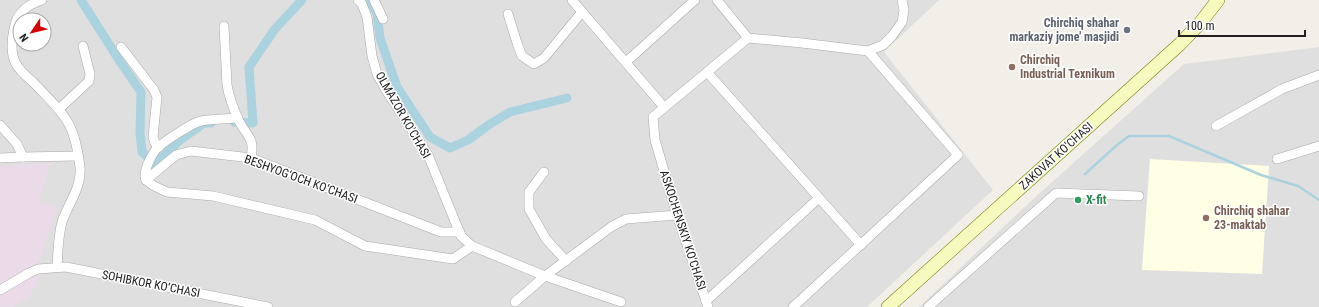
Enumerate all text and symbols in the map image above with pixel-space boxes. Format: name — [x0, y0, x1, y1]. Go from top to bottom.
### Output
north arrow — [12, 12, 52, 52]
scale bar — [1179, 12, 1305, 38]
place label: Chirchiq shahar markaziy jome' masjidi — [1009, 16, 1119, 44]
text: 100 m — [1185, 19, 1215, 33]
marker: Chirchiq shahar markaziy jome' masjidi — [1122, 25, 1132, 35]
text: N — [17, 31, 31, 44]
place label: Chirchiq Industrial Texnikum — [1020, 53, 1115, 81]
marker: Chirchiq Industrial Texnikum — [1007, 62, 1017, 72]
street label: OLMAZOR KO'CHASI — [373, 69, 433, 161]
street label: ZAKOVAT KO'CHASI — [1016, 119, 1096, 193]
street label: BESHYOG‘OCH KO‘CHASI — [243, 152, 359, 206]
street label: ASKOCHENSKIY KO'CHASI — [657, 168, 709, 292]
place label: X-fit — [1086, 193, 1107, 207]
marker: X-fit — [1073, 195, 1083, 205]
place label: Chirchiq shahar 23-maktab — [1214, 204, 1289, 232]
marker: Chirchiq shahar 23-maktab — [1201, 213, 1211, 223]
street label: SOHIBKOR KO‘CHASI — [101, 268, 201, 300]

